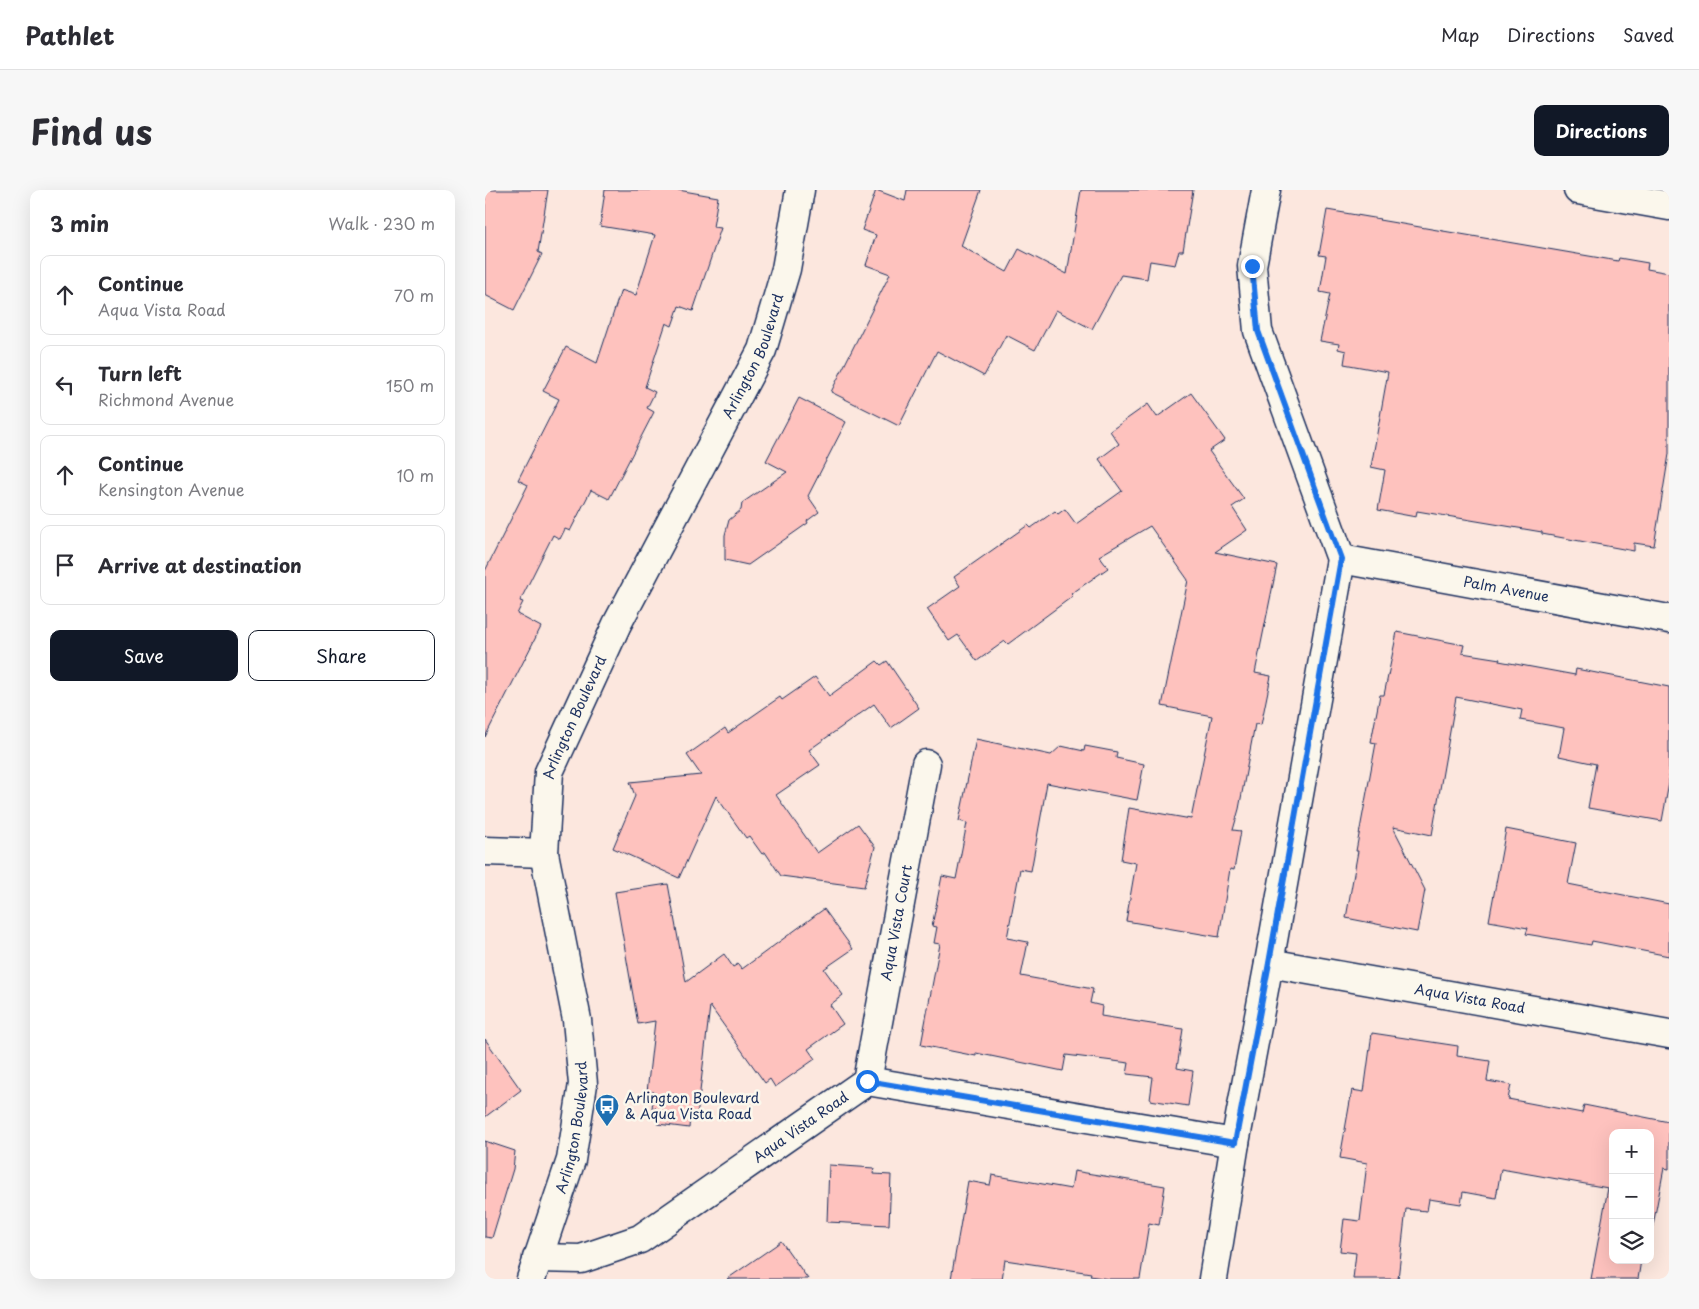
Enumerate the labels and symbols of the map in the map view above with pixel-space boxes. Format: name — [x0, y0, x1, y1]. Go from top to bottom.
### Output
route end — [1241, 255, 1264, 278]
street label: Arlington Boulevard — [717, 291, 788, 422]
street label: Palm Avenue — [1462, 571, 1551, 607]
street label: Arlington Boulevard — [538, 652, 611, 780]
street label: Aqua Vista Court — [875, 863, 917, 982]
street label: Aqua Vista Road — [1413, 978, 1527, 1018]
street label: Arlington Boulevard — [549, 1060, 593, 1196]
route start — [856, 1070, 879, 1093]
street label: Aqua Vista Road — [748, 1086, 852, 1167]
place label: Arlington Boulevard & Aqua Vista Road — [625, 1087, 760, 1124]
bus stop icon: Arlington Boulevard & Aqua Vista Road — [594, 1093, 620, 1127]

